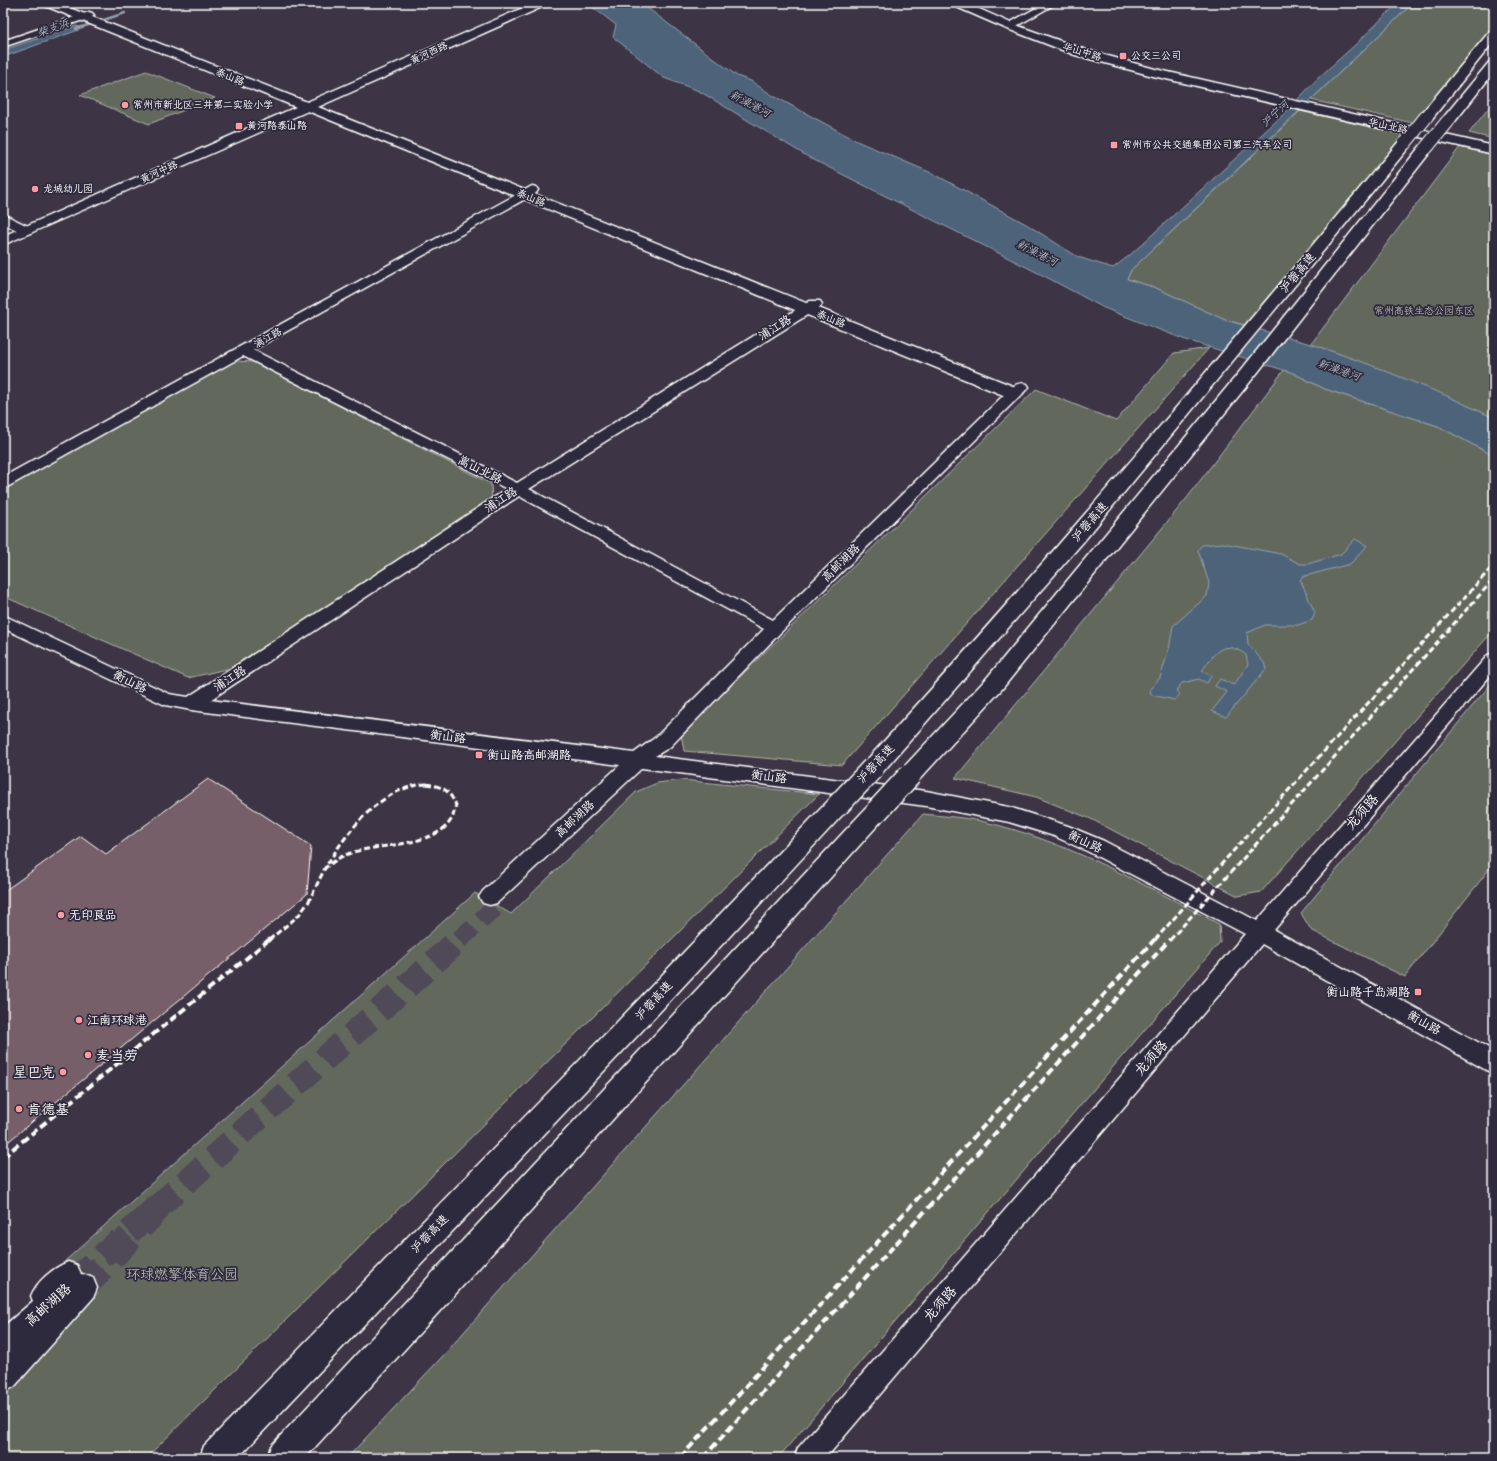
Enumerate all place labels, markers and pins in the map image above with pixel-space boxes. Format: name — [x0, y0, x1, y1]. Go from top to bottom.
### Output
place label: 公交三公司 — [1131, 50, 1181, 62]
marker: 公交三公司 — [1118, 51, 1128, 61]
place label: 常州市新北区三井第二实验小学 — [133, 99, 273, 111]
marker: 常州市新北区三井第二实验小学 — [120, 100, 130, 110]
place label: 黄河路泰山路 — [247, 120, 307, 132]
marker: 黄河路泰山路 — [234, 121, 244, 131]
place label: 常州市公共交通集团公司第三汽车公司 — [1122, 139, 1292, 151]
marker: 常州市公共交通集团公司第三汽车公司 — [1109, 140, 1119, 150]
place label: 龙城幼儿园 — [43, 183, 93, 195]
marker: 龙城幼儿园 — [30, 184, 40, 194]
place label: 衡山路高邮湖路 — [487, 748, 571, 763]
marker: 衡山路高邮湖路 — [474, 750, 484, 760]
place label: 无印良品 — [69, 908, 117, 923]
marker: 无印良品 — [56, 910, 66, 920]
place label: 衡山路千岛湖路 — [1326, 985, 1410, 1000]
marker: 衡山路千岛湖路 — [1413, 987, 1423, 997]
place label: 江南环球港 — [87, 1013, 147, 1028]
marker: 江南环球港 — [74, 1015, 84, 1025]
place label: 麦当劳 — [96, 1047, 138, 1064]
marker: 麦当劳 — [83, 1050, 93, 1060]
place label: 星巴克 — [13, 1064, 55, 1081]
marker: 星巴克 — [58, 1067, 68, 1077]
place label: 肯德基 — [27, 1101, 69, 1118]
marker: 肯德基 — [14, 1104, 24, 1114]

